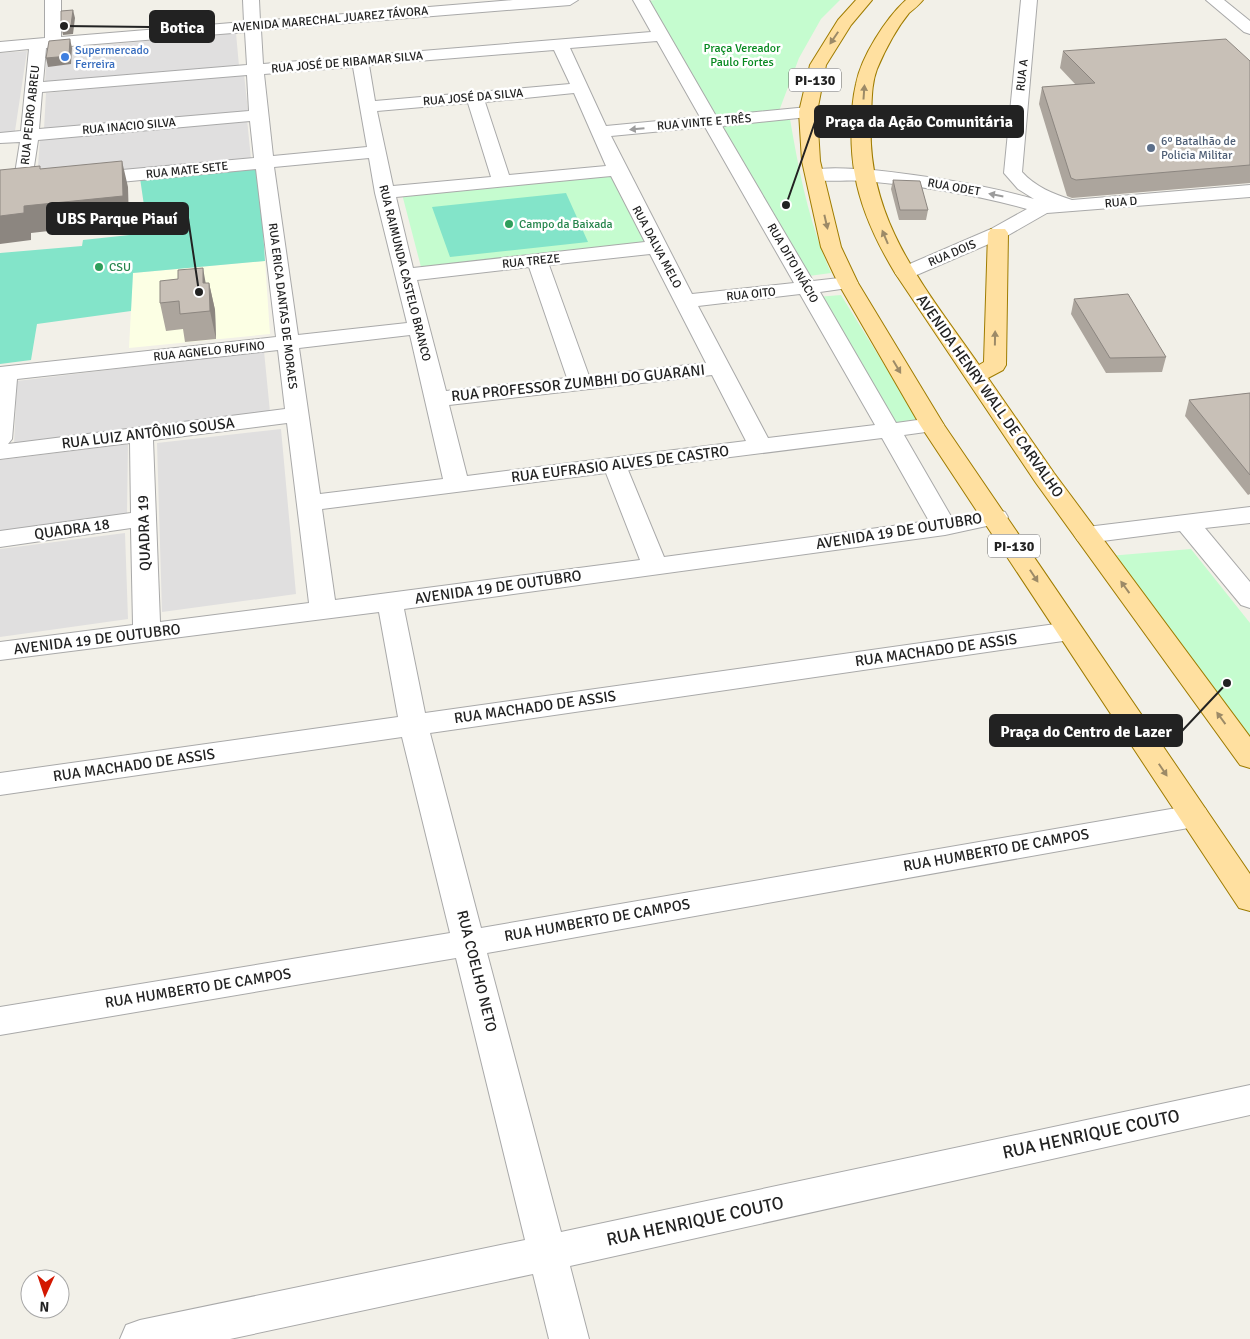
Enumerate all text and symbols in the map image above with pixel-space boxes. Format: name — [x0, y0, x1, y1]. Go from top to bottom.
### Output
street label: AVENIDA MARECHAL JUAREZ TÁVORA — [231, 3, 430, 36]
callout: Botica — [150, 11, 214, 42]
text: Botica — [160, 18, 204, 38]
one-way arrow — [829, 31, 839, 45]
park label: Praça Vereador Paulo Fortes — [704, 41, 781, 70]
place label: Supermercado Ferreira — [75, 43, 149, 72]
street label: RUA JOSÉ DE RIBAMAR SILVA — [270, 48, 424, 77]
marker: Supermercado Ferreira — [59, 51, 71, 63]
street label: RUA A — [1013, 58, 1032, 92]
street label: RUA PEDRO ABREU — [18, 64, 43, 166]
road number: PI-130 — [789, 68, 841, 92]
one-way arrow — [861, 83, 869, 99]
street label: RUA JOSÉ DA SILVA — [422, 86, 524, 109]
callout: Praça da Ação Comunitária — [815, 106, 1023, 137]
street label: RUA VINTE E TRÊS — [656, 111, 752, 134]
text: Praça da Ação Comunitária — [825, 112, 1013, 132]
street label: RUA INACIO SILVA — [82, 115, 177, 138]
one-way arrow — [629, 125, 645, 133]
place label: 6º Batalhão de Policia Militar — [1161, 134, 1236, 163]
marker: 6º Batalhão de Policia Militar — [1145, 142, 1157, 154]
street label: RUA MATE SETE — [145, 159, 229, 182]
street label: RUA ODET — [926, 175, 981, 200]
street label: RUA RAIMUNDA CASTELO BRANCO — [375, 183, 434, 363]
one-way arrow — [988, 191, 1004, 199]
street label: RUA D — [1104, 194, 1138, 211]
callout: UBS Parque Piauí — [47, 203, 188, 234]
street label: RUA DALVA MELO — [628, 203, 685, 291]
text: UBS Parque Piauí — [56, 209, 178, 229]
one-way arrow — [822, 215, 830, 230]
place label: Campo da Baixada — [519, 217, 613, 232]
marker: Campo da Baixada — [503, 218, 515, 230]
street label: RUA DITO INÁCIO — [764, 221, 822, 306]
street label: RUA ERICA DANTAS DE MORAES — [265, 222, 300, 390]
one-way arrow — [881, 230, 889, 244]
street label: RUA DOIS — [926, 237, 979, 270]
street label: RUA TREZE — [501, 251, 561, 272]
place label: CSU — [109, 260, 131, 275]
marker: CSU — [93, 261, 105, 273]
street label: RUA OITO — [726, 284, 777, 305]
street label: AVENIDA HENRY WALL DE CARVALHO — [913, 291, 1067, 501]
one-way arrow — [991, 329, 999, 345]
street label: RUA AGNELO RUFINO — [153, 338, 266, 365]
street label: RUA PROFESSOR ZUMBHI DO GUARANI — [450, 361, 706, 405]
one-way arrow — [893, 361, 902, 374]
street label: RUA LUIZ ANTÔNIO SOUSA — [60, 412, 236, 453]
street label: RUA EUFRASIO ALVES DE CASTRO — [510, 442, 730, 486]
street label: QUADRA 19 — [134, 495, 154, 571]
street label: AVENIDA 19 DE OUTUBRO — [815, 509, 984, 553]
street label: QUADRA 18 — [33, 515, 111, 543]
road number: PI-130 — [988, 534, 1040, 558]
street label: AVENIDA 19 DE OUTUBRO — [413, 566, 583, 608]
one-way arrow — [1029, 570, 1039, 583]
one-way arrow — [1120, 581, 1130, 594]
street label: AVENIDA 19 DE OUTUBRO — [12, 620, 182, 658]
street label: RUA MACHADO DE ASSIS — [854, 630, 1018, 670]
street label: RUA MACHADO DE ASSIS — [453, 687, 617, 727]
one-way arrow — [1216, 712, 1226, 725]
callout: Praça do Centro de Lazer — [990, 715, 1182, 746]
text: Praça do Centro de Lazer — [1000, 722, 1172, 742]
street label: RUA MACHADO DE ASSIS — [52, 745, 216, 785]
one-way arrow — [1158, 763, 1168, 777]
street label: RUA HUMBERTO DE CAMPOS — [902, 825, 1090, 875]
street label: RUA HUMBERTO DE CAMPOS — [503, 895, 691, 945]
street label: RUA COELHO NETO — [453, 908, 501, 1034]
street label: RUA HUMBERTO DE CAMPOS — [104, 964, 292, 1012]
street label: RUA HENRIQUE COUTO — [1000, 1104, 1182, 1164]
street label: RUA HENRIQUE COUTO — [604, 1191, 786, 1251]
north arrow — [20, 1269, 70, 1319]
text: N — [39, 1298, 50, 1315]

